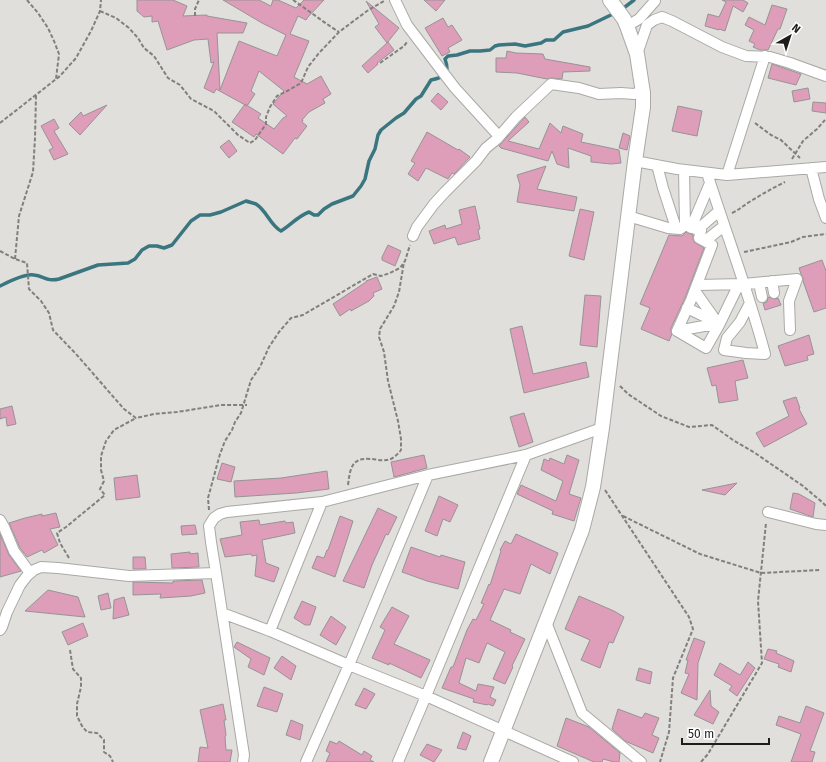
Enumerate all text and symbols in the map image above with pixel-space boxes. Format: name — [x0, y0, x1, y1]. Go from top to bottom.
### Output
north arrow — [770, 16, 810, 56]
text: N — [789, 21, 803, 36]
scale bar — [682, 720, 769, 746]
text: 50 m — [688, 727, 714, 741]

